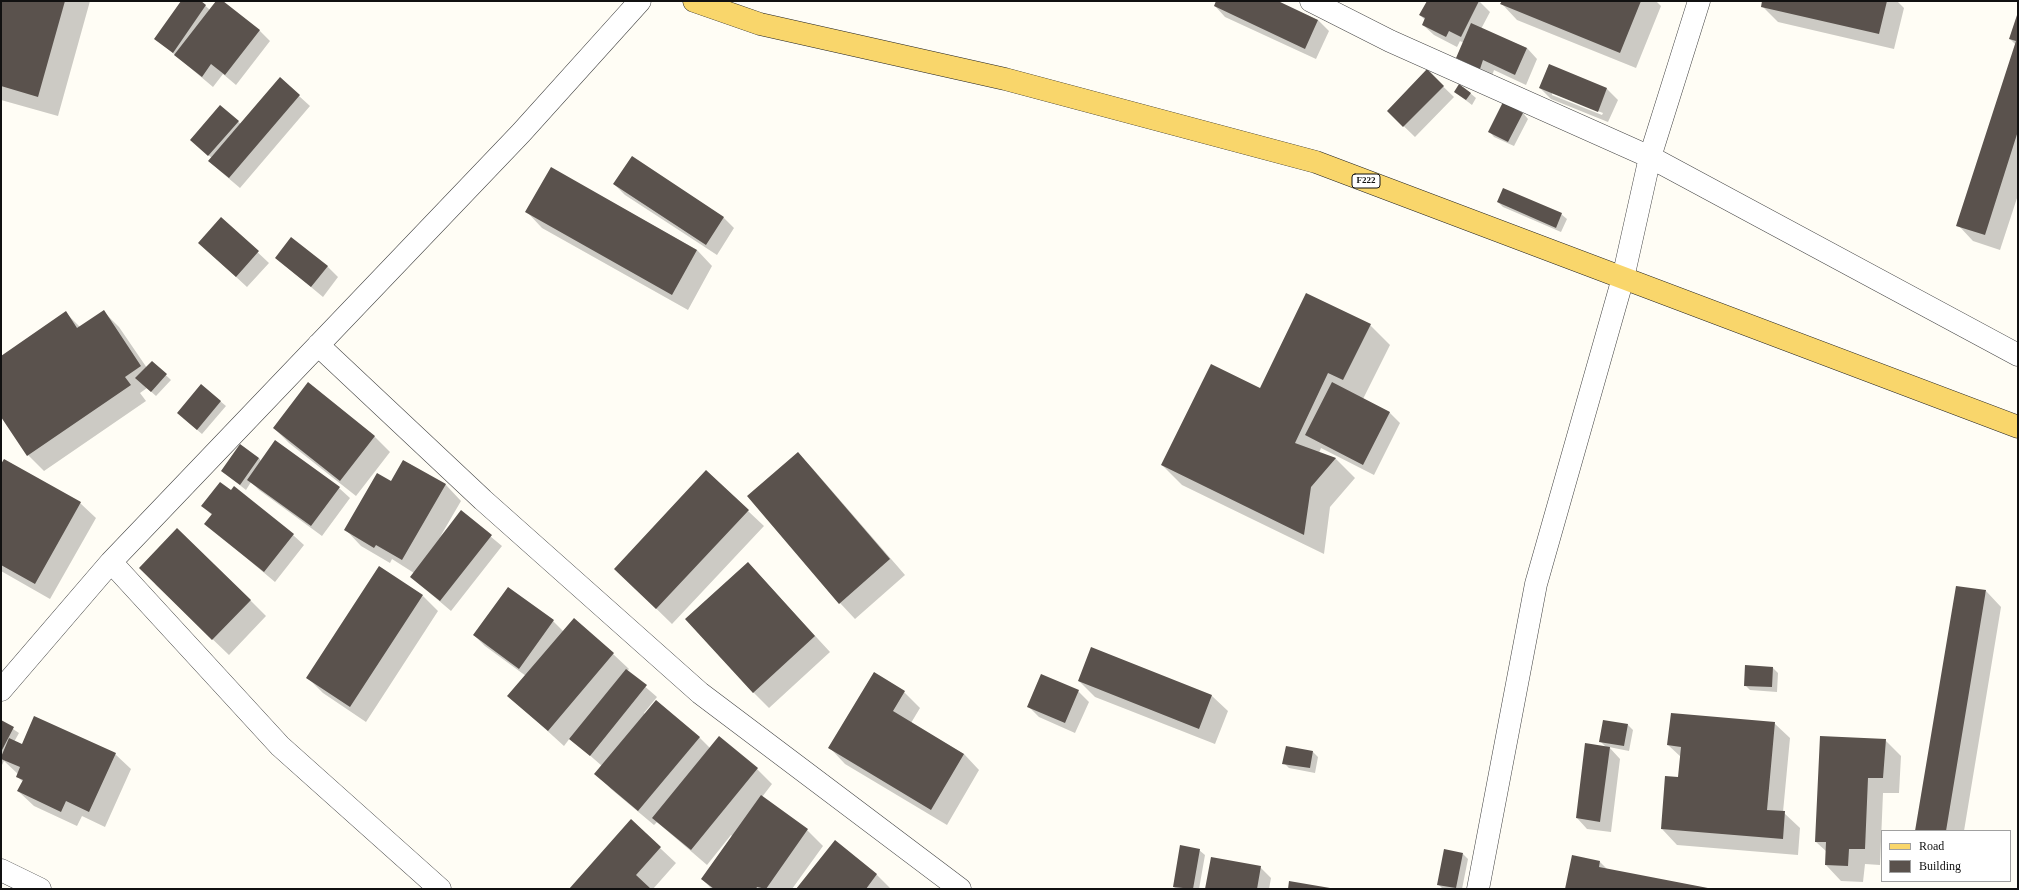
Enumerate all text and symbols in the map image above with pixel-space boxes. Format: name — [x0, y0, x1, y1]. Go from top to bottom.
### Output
road number: F222 — [1352, 174, 1380, 188]
legend — [1881, 830, 2011, 882]
text: Road — [1919, 839, 1944, 853]
text: Building — [1919, 859, 1961, 873]

